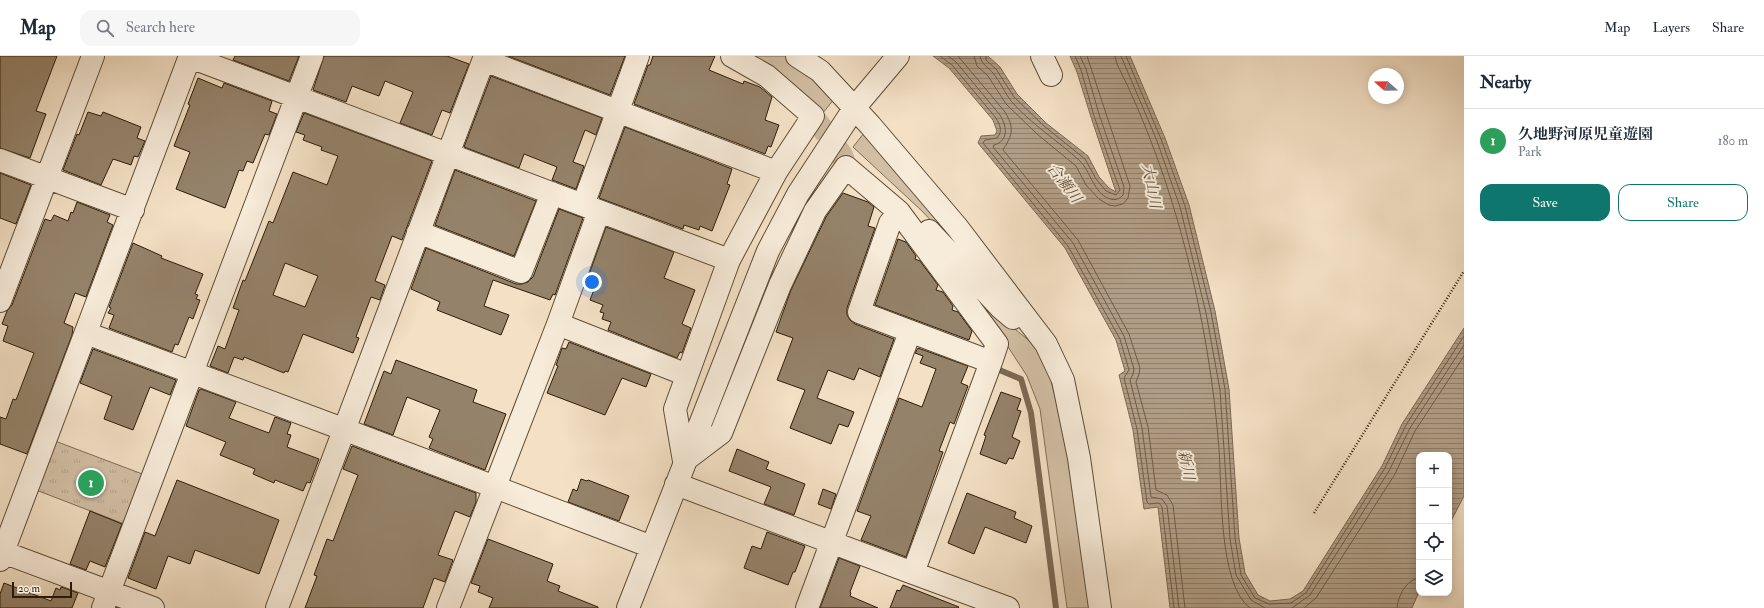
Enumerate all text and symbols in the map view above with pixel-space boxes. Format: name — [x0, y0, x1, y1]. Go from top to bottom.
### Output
search box — [80, 10, 360, 46]
text: Map — [20, 16, 56, 40]
icon: search — [94, 17, 116, 39]
text: Search here — [126, 18, 195, 37]
text: Map — [1604, 19, 1630, 36]
text: Layers — [1652, 19, 1690, 36]
text: Share — [1712, 19, 1744, 36]
north arrow — [1368, 68, 1404, 104]
text: Nearby — [1480, 72, 1531, 93]
text: 久地野河原児童遊園 — [1518, 125, 1653, 144]
text: 1 — [1491, 133, 1495, 149]
text: 180 m — [1718, 133, 1748, 149]
text: Park — [1518, 144, 1542, 160]
water label: 合瀬川 — [1043, 159, 1086, 208]
water label: 大山川 — [1137, 162, 1165, 212]
button: Save — [1480, 184, 1610, 221]
button: Share — [1618, 184, 1748, 221]
your location — [582, 272, 602, 292]
water label: 新川 — [1174, 448, 1199, 484]
map controls — [1416, 452, 1452, 596]
button: + — [1416, 452, 1452, 488]
pin: 1 — [78, 468, 104, 498]
button: − — [1416, 488, 1452, 524]
button: locate — [1416, 524, 1452, 560]
button: layers — [1416, 560, 1452, 596]
scale bar — [12, 580, 72, 599]
text: 20 m — [18, 582, 40, 595]

